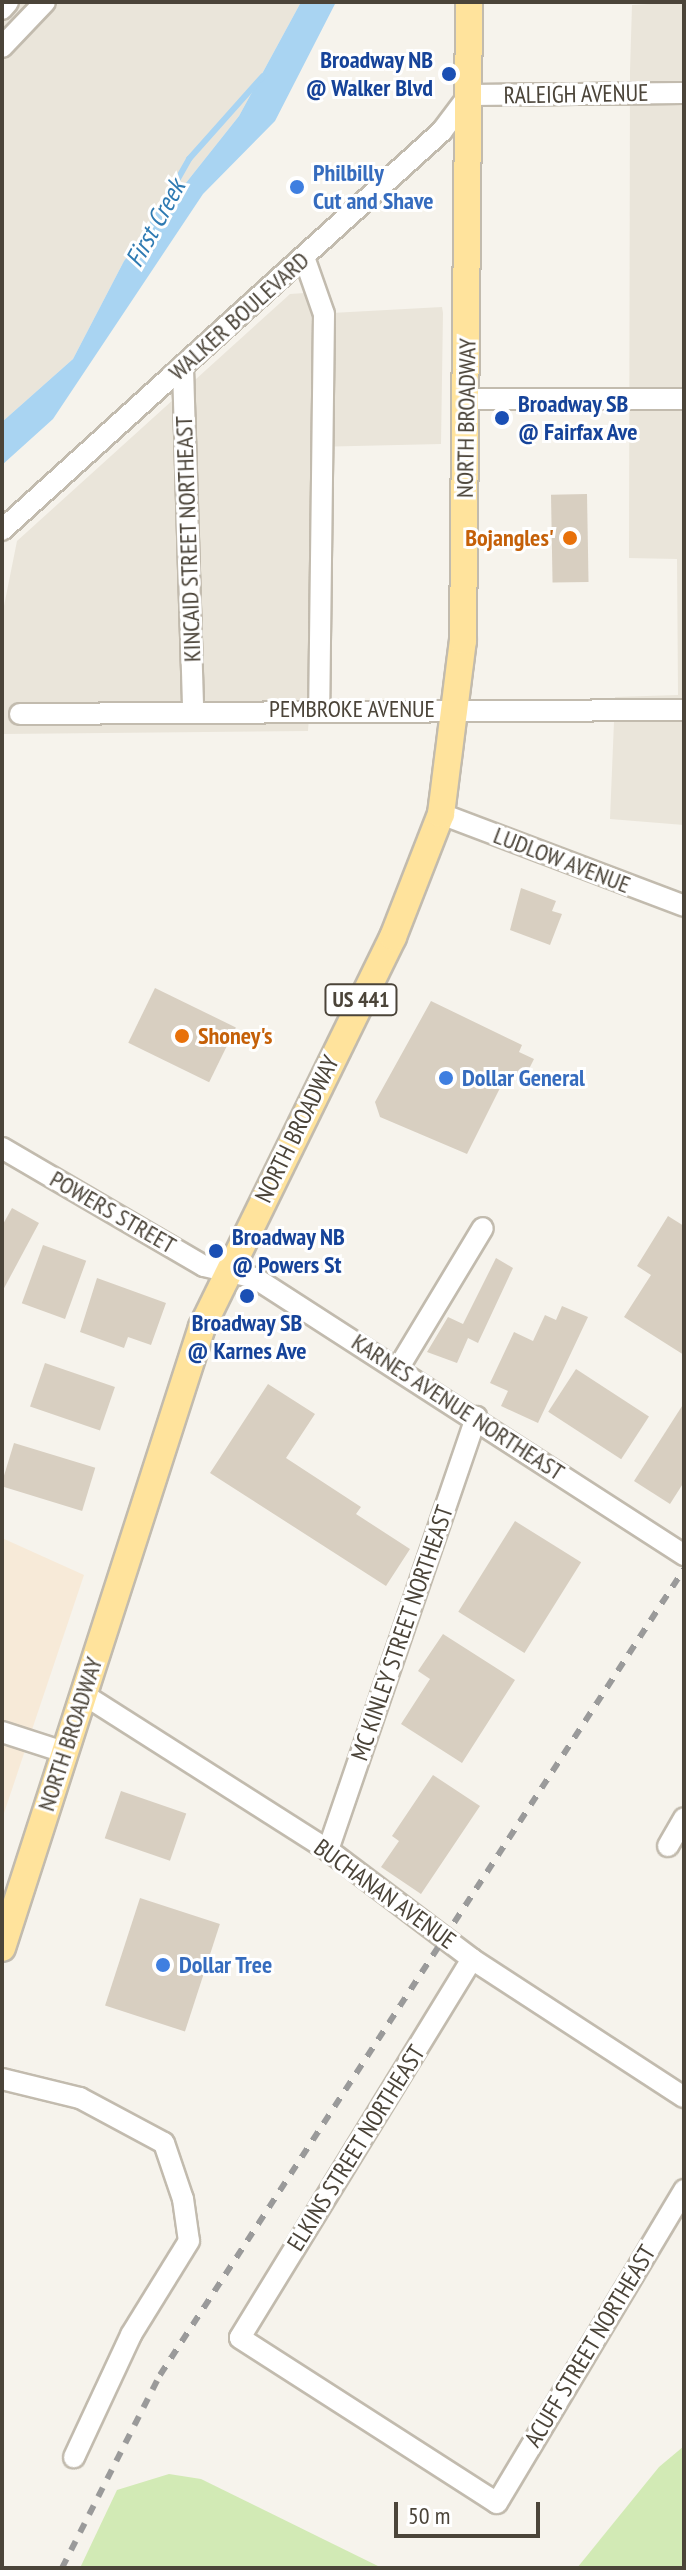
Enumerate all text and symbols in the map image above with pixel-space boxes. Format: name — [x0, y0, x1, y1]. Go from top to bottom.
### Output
place label: Broadway NB @ Walker Blvd — [305, 46, 433, 102]
marker: Broadway NB @ Walker Blvd — [440, 65, 458, 83]
street label: RALEIGH AVENUE — [503, 78, 649, 110]
place label: Philbilly Cut and Shave — [313, 159, 434, 215]
water label: First Creek — [118, 174, 192, 272]
marker: Philbilly Cut and Shave — [288, 178, 306, 196]
street label: WALKER BOULEVARD — [163, 246, 315, 386]
street label: NORTH BROADWAY — [450, 338, 482, 498]
place label: Broadway SB @ Fairfax Ave — [518, 390, 639, 446]
marker: Broadway SB @ Fairfax Ave — [493, 409, 511, 427]
street label: KINCAID STREET NORTHEAST — [169, 415, 207, 663]
place label: Bojangles' — [465, 524, 554, 552]
marker: Bojangles' — [561, 529, 579, 547]
street label: PEMBROKE AVENUE — [269, 695, 435, 723]
street label: LUDLOW AVENUE — [489, 821, 635, 899]
road number: US 441 — [323, 982, 399, 1018]
place label: Shoney's — [198, 1022, 273, 1050]
marker: Shoney's — [173, 1027, 191, 1045]
street label: NORTH BROADWAY — [249, 1051, 345, 1207]
place label: Dollar General — [462, 1064, 585, 1092]
marker: Dollar General — [437, 1069, 455, 1087]
street label: POWERS STREET — [45, 1164, 181, 1260]
place label: Broadway NB @ Powers St — [232, 1223, 346, 1279]
marker: Broadway NB @ Powers St — [207, 1242, 225, 1260]
marker: Broadway SB @ Karnes Ave — [238, 1287, 256, 1305]
place label: Broadway SB @ Karnes Ave — [187, 1309, 307, 1365]
street label: KARNES AVENUE NORTHEAST — [346, 1327, 570, 1487]
street label: MC KINLEY STREET NORTHEAST — [344, 1501, 460, 1765]
street label: NORTH BROADWAY — [32, 1653, 108, 1815]
street label: BUCHANAN AVENUE — [308, 1833, 462, 1955]
place label: Dollar Tree — [179, 1951, 273, 1979]
marker: Dollar Tree — [154, 1956, 172, 1974]
street label: ELKINS STREET NORTHEAST — [281, 2040, 431, 2256]
street label: ACUFF STREET NORTHEAST — [518, 2240, 662, 2452]
scale bar — [398, 2486, 544, 2536]
text: 50 m — [408, 2500, 450, 2531]

